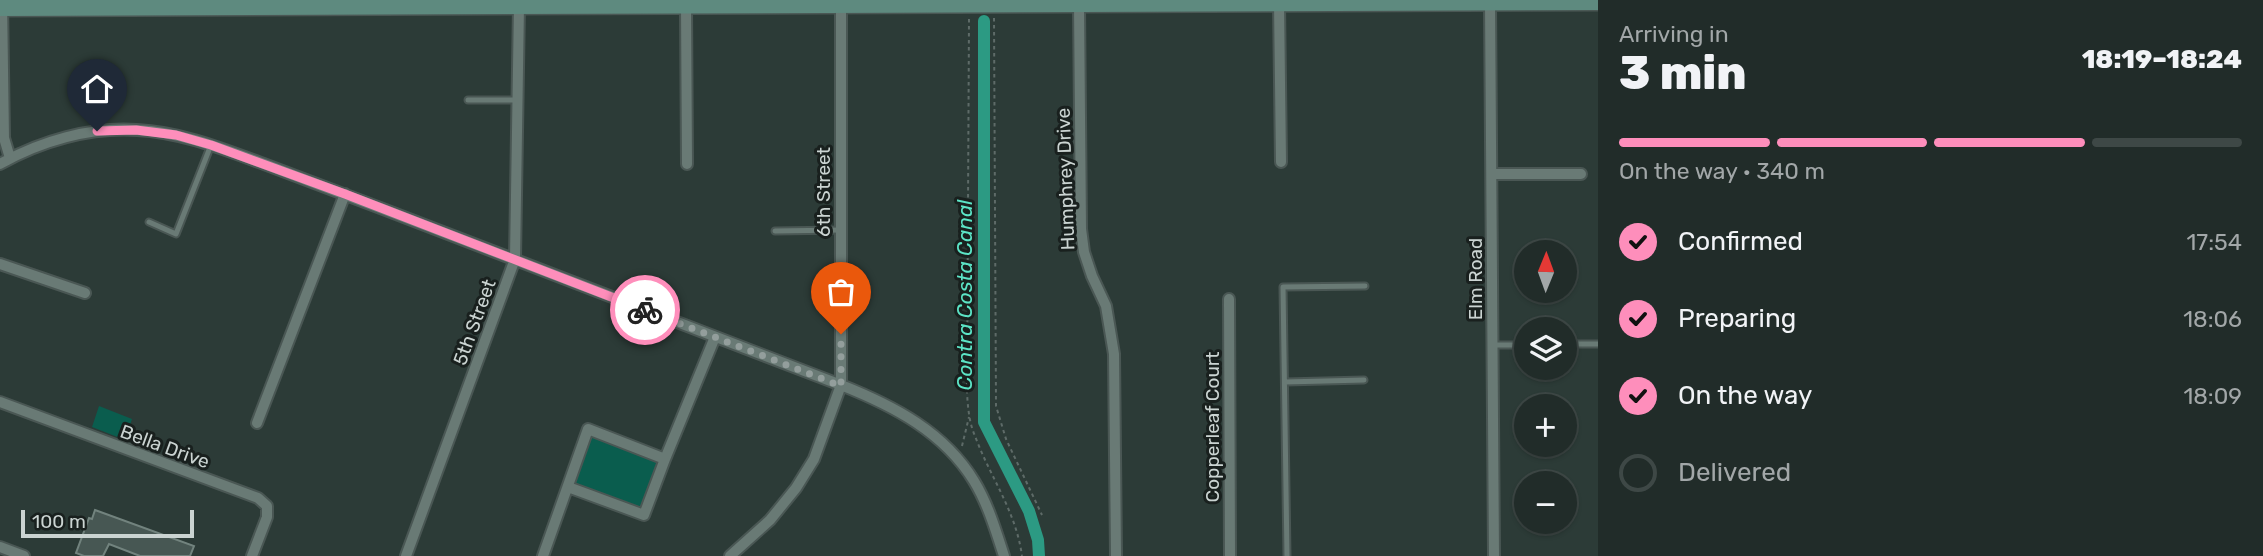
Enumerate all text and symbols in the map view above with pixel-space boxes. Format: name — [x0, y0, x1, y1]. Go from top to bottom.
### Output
text: Arriving in — [1619, 20, 1729, 48]
text: 18:19–18:24 — [2082, 44, 2242, 75]
text: 3 min — [1619, 46, 1747, 101]
pin — [67, 59, 127, 131]
icon: home — [78, 70, 116, 108]
street label: Humphrey Drive — [1052, 107, 1079, 251]
street label: 6th Street — [812, 146, 835, 237]
text: On the way · 340 m — [1619, 157, 1825, 185]
water label: Contra Costa Canal — [952, 199, 977, 390]
icon: check — [1619, 223, 1657, 261]
text: Confirmed — [1678, 226, 1803, 257]
text: 17:54 — [2187, 228, 2242, 256]
street label: Elm Road — [1464, 238, 1487, 320]
north arrow — [1514, 240, 1577, 303]
map controls — [1514, 240, 1577, 534]
pin — [811, 262, 871, 334]
icon: bag — [822, 273, 860, 311]
street label: 5th Street — [448, 275, 501, 368]
courier — [610, 275, 680, 345]
icon: bike — [626, 291, 664, 329]
icon: check — [1619, 300, 1657, 338]
text: Preparing — [1678, 303, 1796, 334]
text: 18:06 — [2183, 305, 2242, 333]
button: layers — [1514, 317, 1577, 380]
street label: Copperleaf Court — [1201, 351, 1224, 502]
icon: check — [1619, 377, 1657, 415]
text: On the way — [1678, 380, 1812, 411]
text: 18:09 — [2183, 382, 2242, 410]
button: + — [1514, 394, 1577, 457]
street label: Bella Drive — [117, 420, 213, 473]
text: Delivered — [1678, 457, 1791, 488]
button: − — [1514, 471, 1577, 534]
scale bar — [21, 507, 194, 539]
text: 100 m — [32, 510, 86, 533]

